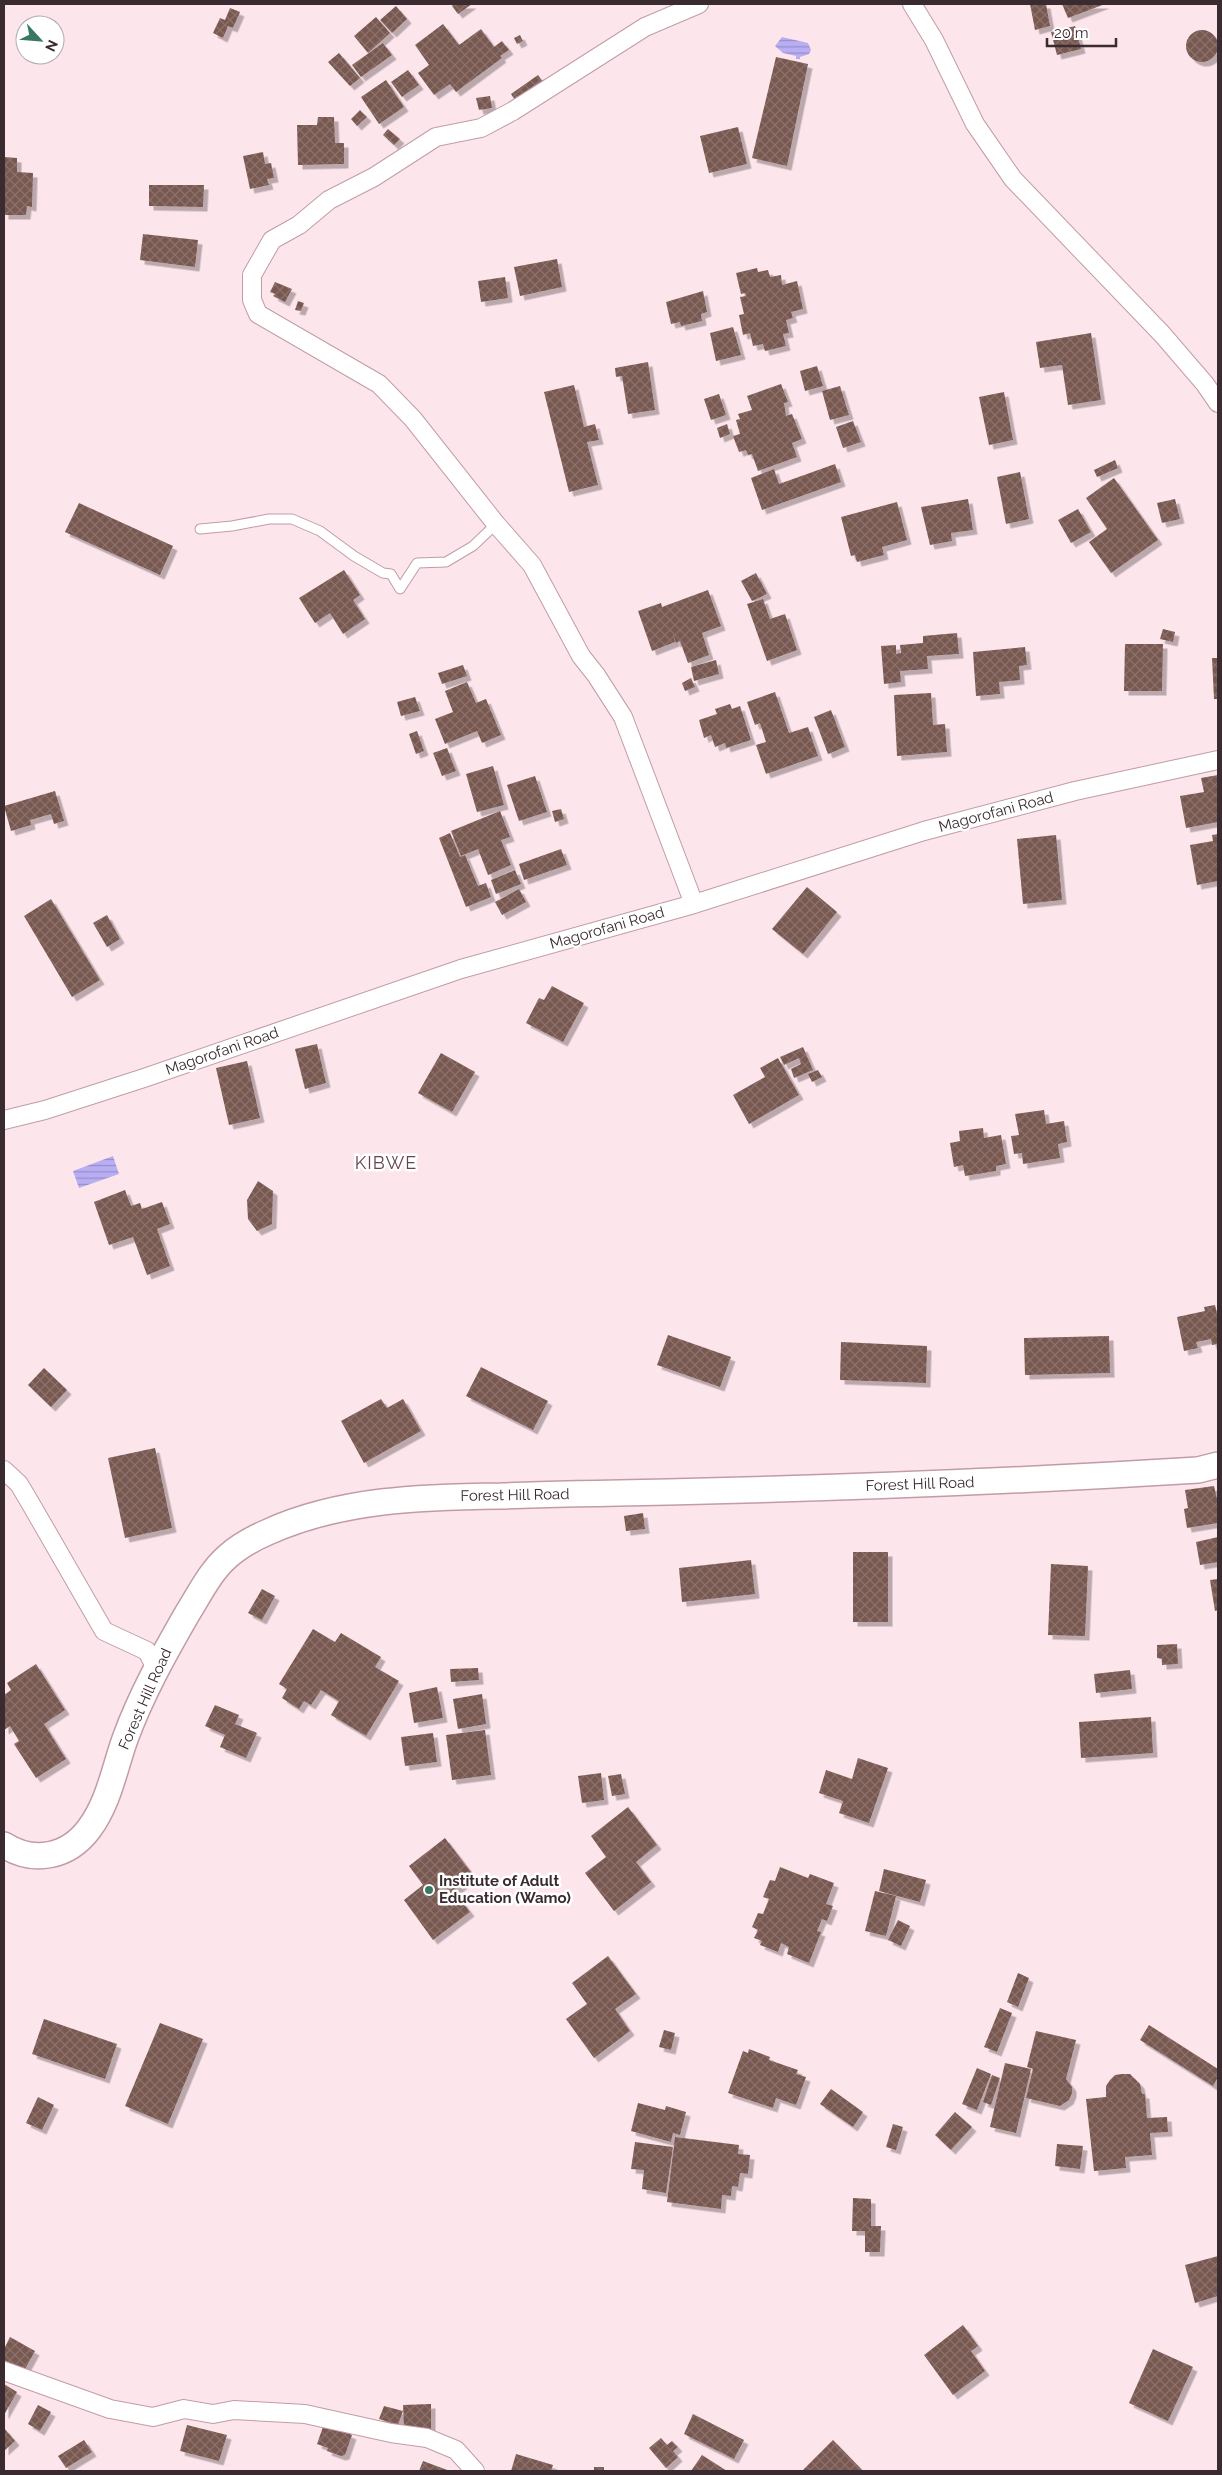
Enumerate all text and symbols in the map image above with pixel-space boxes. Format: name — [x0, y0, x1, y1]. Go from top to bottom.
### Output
north arrow — [15, 15, 65, 65]
scale bar — [1047, 15, 1116, 47]
text: 20 m — [1054, 24, 1089, 42]
text: N — [42, 37, 61, 54]
street label: Magorofani Road — [937, 788, 1055, 836]
street label: Magorofani Road — [548, 903, 666, 953]
street label: Magorofani Road — [163, 1023, 281, 1079]
district label: KIBWE — [355, 1152, 417, 1173]
street label: Forest Hill Road — [865, 1473, 975, 1495]
street label: Forest Hill Road — [460, 1485, 570, 1505]
street label: Forest Hill Road — [115, 1646, 175, 1752]
place label: Institute of Adult Education (Wamo) — [439, 1872, 571, 1907]
marker: Institute of Adult Education (Wamo) — [423, 1884, 435, 1896]

